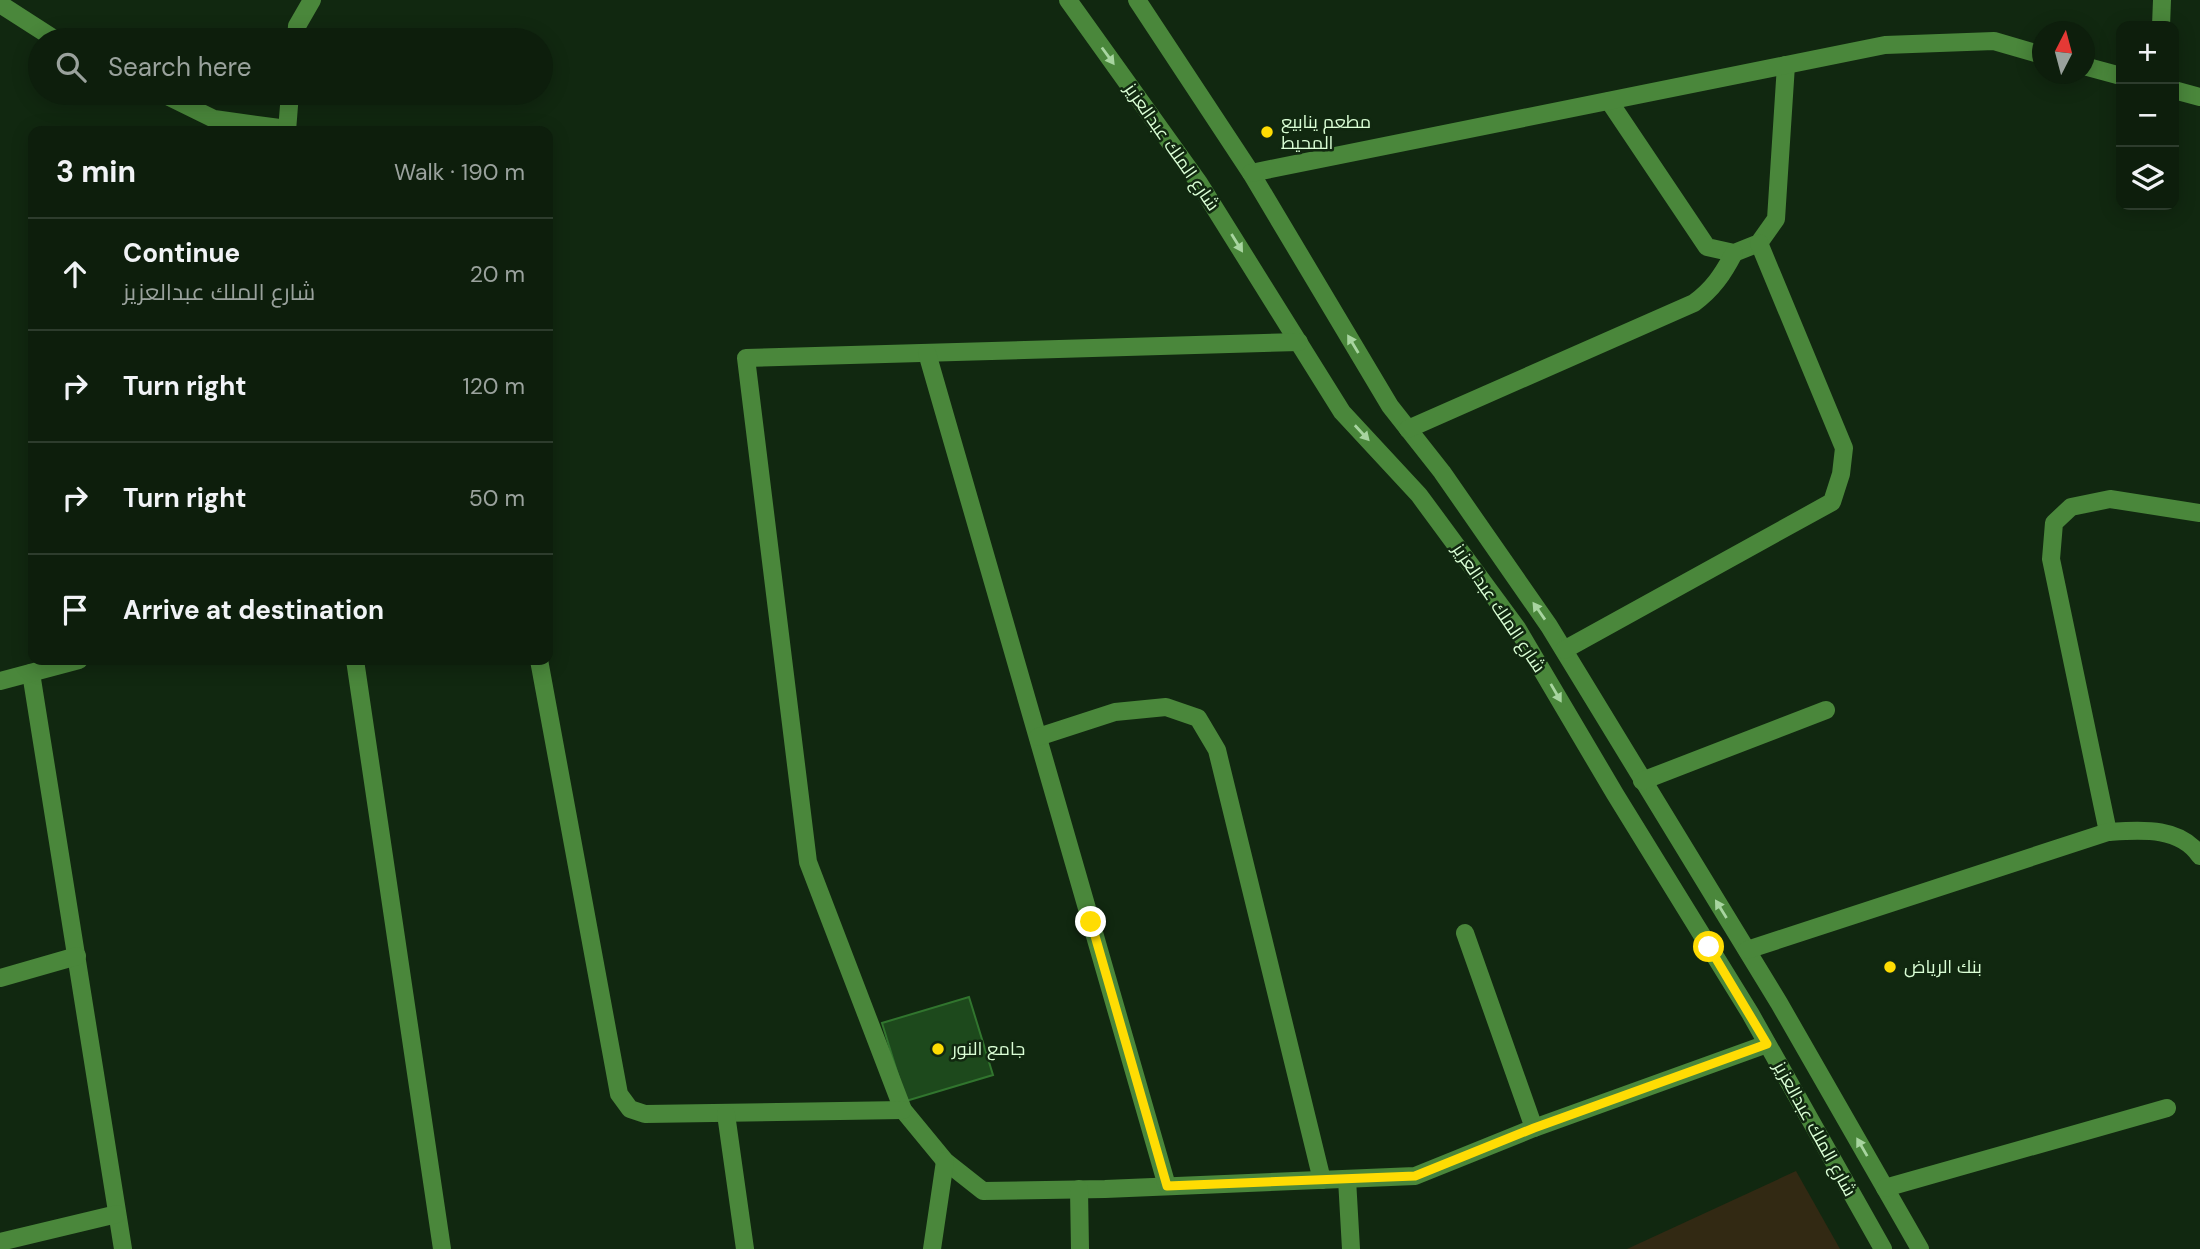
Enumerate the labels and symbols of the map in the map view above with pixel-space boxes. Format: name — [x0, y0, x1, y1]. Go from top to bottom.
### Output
north arrow — [2032, 21, 2095, 84]
one-way arrow — [1101, 46, 1115, 65]
street label: شارع الملك عبدالعزيز — [1118, 78, 1225, 216]
place label: مطعم ينابيع المحيط — [1281, 110, 1371, 155]
marker: مطعم ينابيع المحيط — [1259, 124, 1275, 140]
one-way arrow — [1230, 233, 1243, 253]
one-way arrow — [1347, 334, 1359, 353]
one-way arrow — [1353, 424, 1369, 441]
street label: شارع الملك عبدالعزيز — [1446, 538, 1551, 677]
one-way arrow — [1532, 602, 1546, 620]
one-way arrow — [1549, 683, 1561, 703]
one-way arrow — [1715, 900, 1728, 919]
route end — [1075, 906, 1106, 937]
route start — [1693, 931, 1724, 962]
place label: بنك الرياض — [1904, 955, 1982, 979]
marker: بنك الرياض — [1882, 959, 1898, 975]
place label: جامع النور — [951, 1037, 1025, 1061]
marker: جامع النور — [930, 1041, 946, 1057]
street label: شارع الملك عبدالعزيز — [1768, 1056, 1862, 1201]
one-way arrow — [1856, 1138, 1868, 1157]

